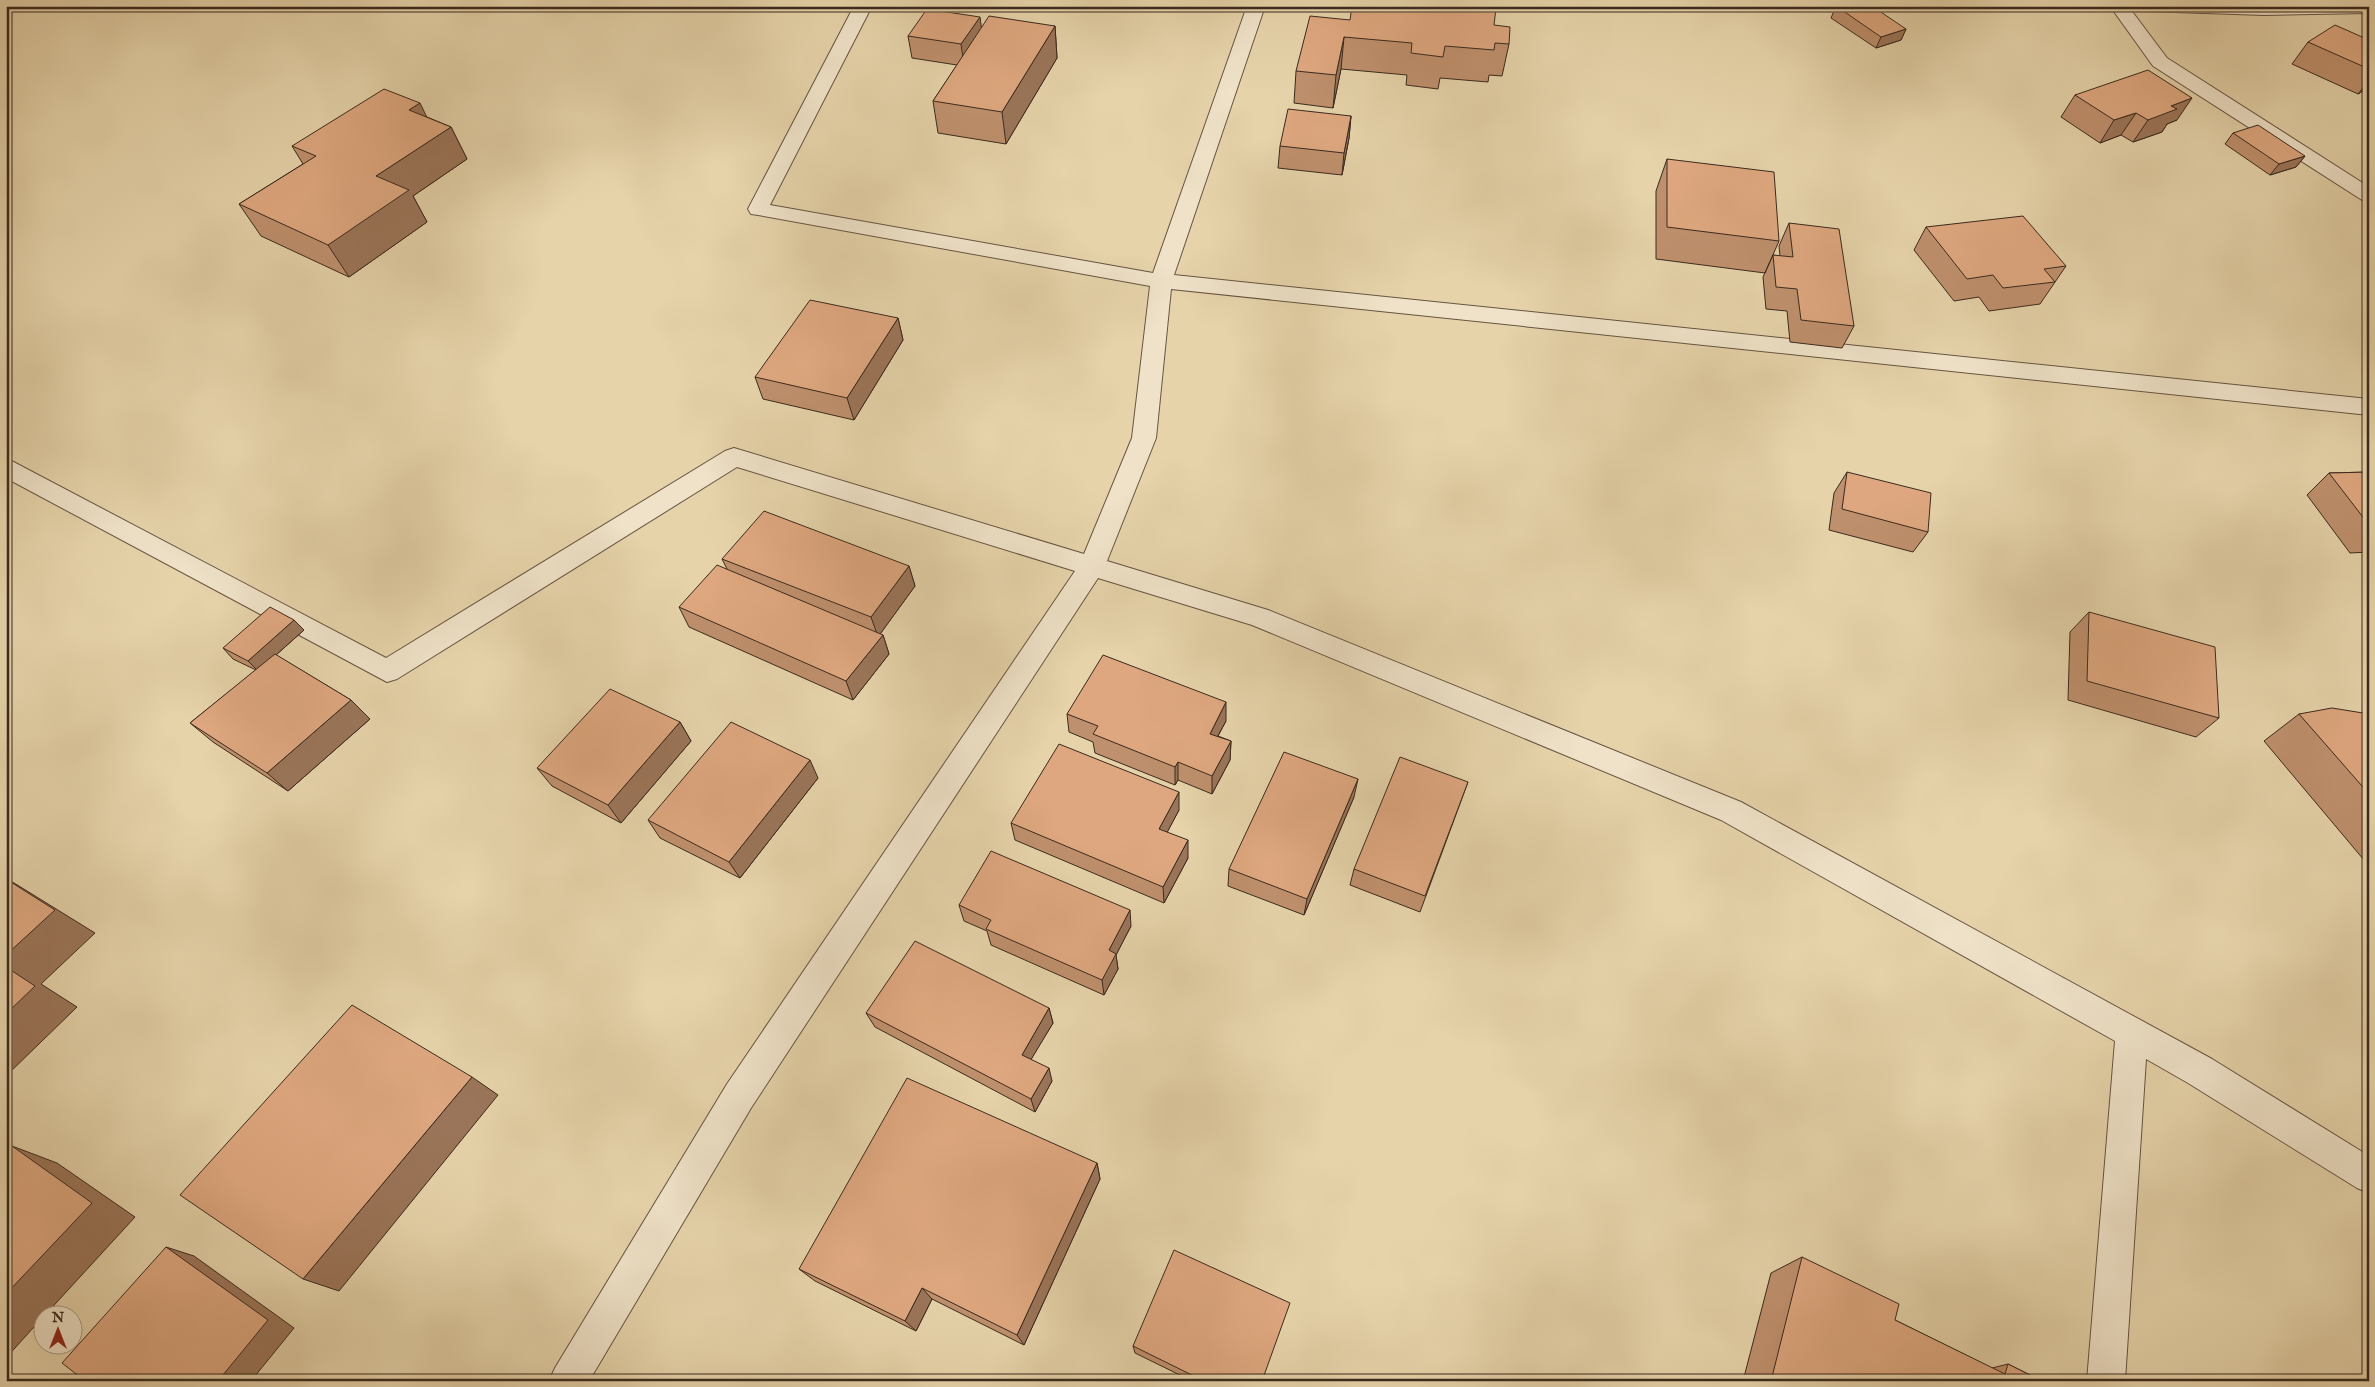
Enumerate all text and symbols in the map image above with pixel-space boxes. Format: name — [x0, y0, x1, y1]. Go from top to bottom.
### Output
north arrow — [32, 1304, 82, 1354]
text: N — [51, 1309, 64, 1327]

